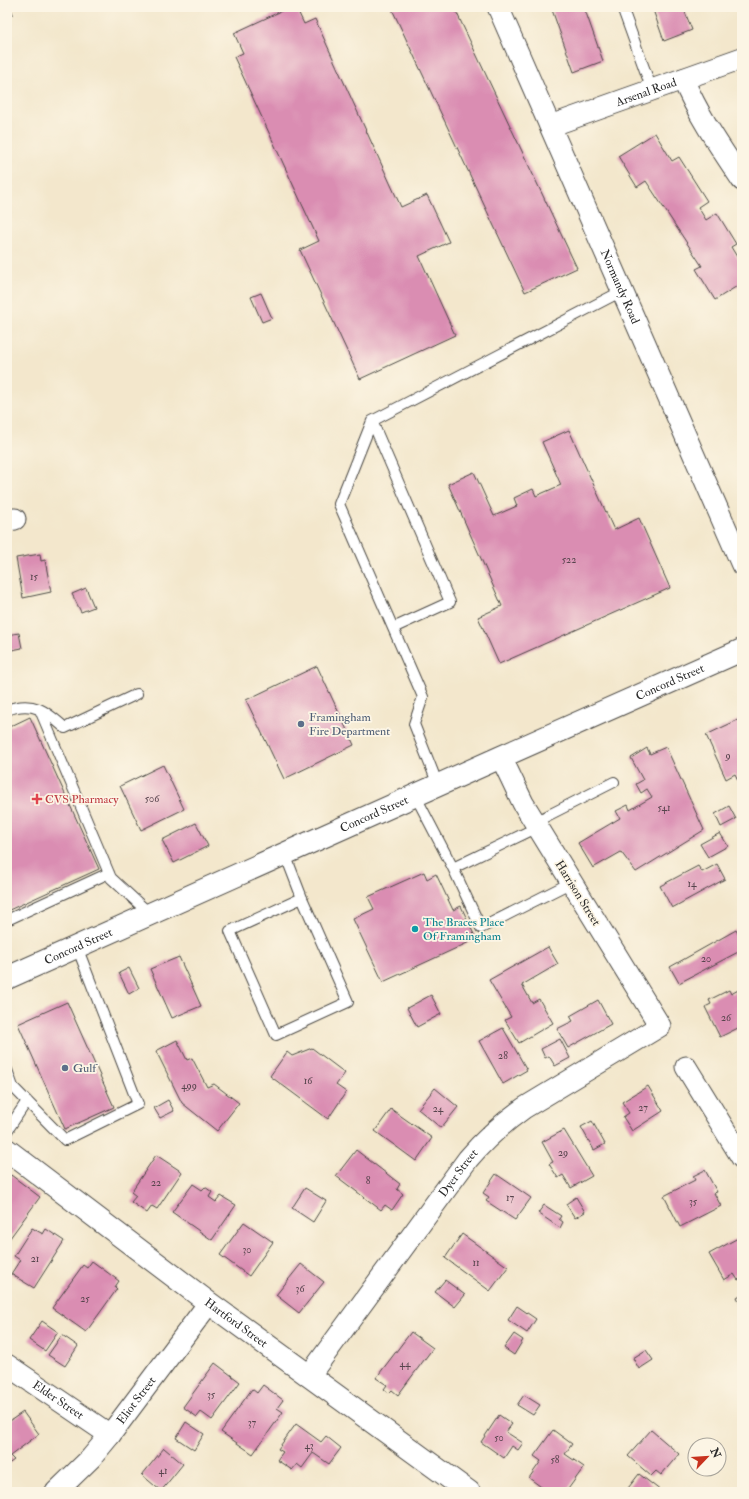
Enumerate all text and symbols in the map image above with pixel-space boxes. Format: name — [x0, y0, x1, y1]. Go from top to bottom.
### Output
street label: Arsenal Road — [613, 75, 679, 110]
street label: Normandy Road — [597, 247, 643, 326]
house number: 522 — [562, 554, 576, 566]
house number: 15 — [30, 571, 39, 583]
street label: Concord Street — [634, 661, 707, 704]
place label: Framingham Fire Department — [309, 710, 390, 739]
marker: Framingham Fire Department — [296, 719, 306, 729]
house number: 9 — [724, 750, 731, 762]
place label: CVS Pharmacy — [45, 792, 119, 807]
street label: Concord Street — [338, 792, 411, 836]
house number: 506 — [145, 793, 160, 805]
marker: CVS Pharmacy — [32, 794, 42, 804]
house number: 541 — [657, 802, 671, 814]
street label: Harrison Street — [551, 858, 604, 929]
house number: 14 — [688, 878, 697, 890]
place label: The Braces Place Of Framingham — [423, 915, 504, 944]
marker: The Braces Place Of Framingham — [410, 924, 420, 934]
street label: Concord Street — [42, 925, 115, 968]
house number: 20 — [701, 953, 711, 965]
house number: 26 — [721, 1012, 732, 1024]
house number: 28 — [498, 1050, 508, 1062]
place label: Gulf — [73, 1061, 98, 1076]
marker: Gulf — [60, 1063, 70, 1073]
house number: 16 — [304, 1075, 313, 1087]
house number: 499 — [181, 1080, 197, 1092]
house number: 27 — [638, 1102, 648, 1114]
house number: 24 — [433, 1103, 444, 1115]
street label: Dyer Street — [436, 1146, 481, 1200]
house number: 29 — [558, 1147, 568, 1159]
house number: 8 — [366, 1175, 371, 1187]
house number: 22 — [151, 1177, 161, 1189]
house number: 17 — [506, 1192, 514, 1204]
house number: 35 — [689, 1196, 698, 1208]
house number: 30 — [243, 1244, 251, 1256]
house number: 21 — [31, 1253, 40, 1265]
house number: 11 — [472, 1257, 480, 1269]
house number: 36 — [296, 1283, 305, 1295]
house number: 25 — [80, 1293, 90, 1305]
street label: Hartford Street — [201, 1295, 271, 1351]
house number: 44 — [400, 1358, 411, 1370]
street label: Eliot Street — [114, 1374, 159, 1428]
street label: Elder Street — [30, 1378, 87, 1423]
house number: 35 — [207, 1389, 216, 1401]
house number: 37 — [248, 1417, 257, 1429]
house number: 50 — [494, 1432, 504, 1444]
north arrow — [687, 1437, 727, 1477]
house number: 43 — [304, 1440, 314, 1452]
text: N — [707, 1445, 724, 1461]
house number: 58 — [550, 1454, 560, 1466]
house number: 41 — [159, 1465, 168, 1477]

